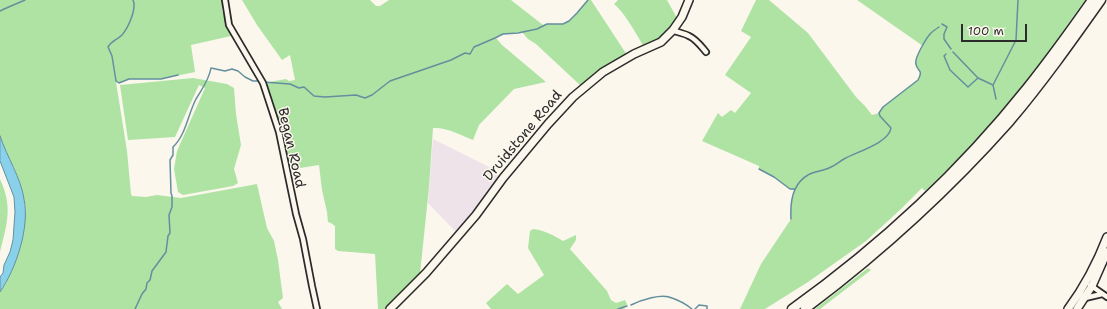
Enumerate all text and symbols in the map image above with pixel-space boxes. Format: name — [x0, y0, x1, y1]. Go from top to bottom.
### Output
scale bar — [963, 16, 1029, 42]
text: 100 m — [968, 23, 1004, 39]
street label: Druidstone Road — [480, 87, 566, 185]
street label: Began Road — [274, 106, 308, 190]

